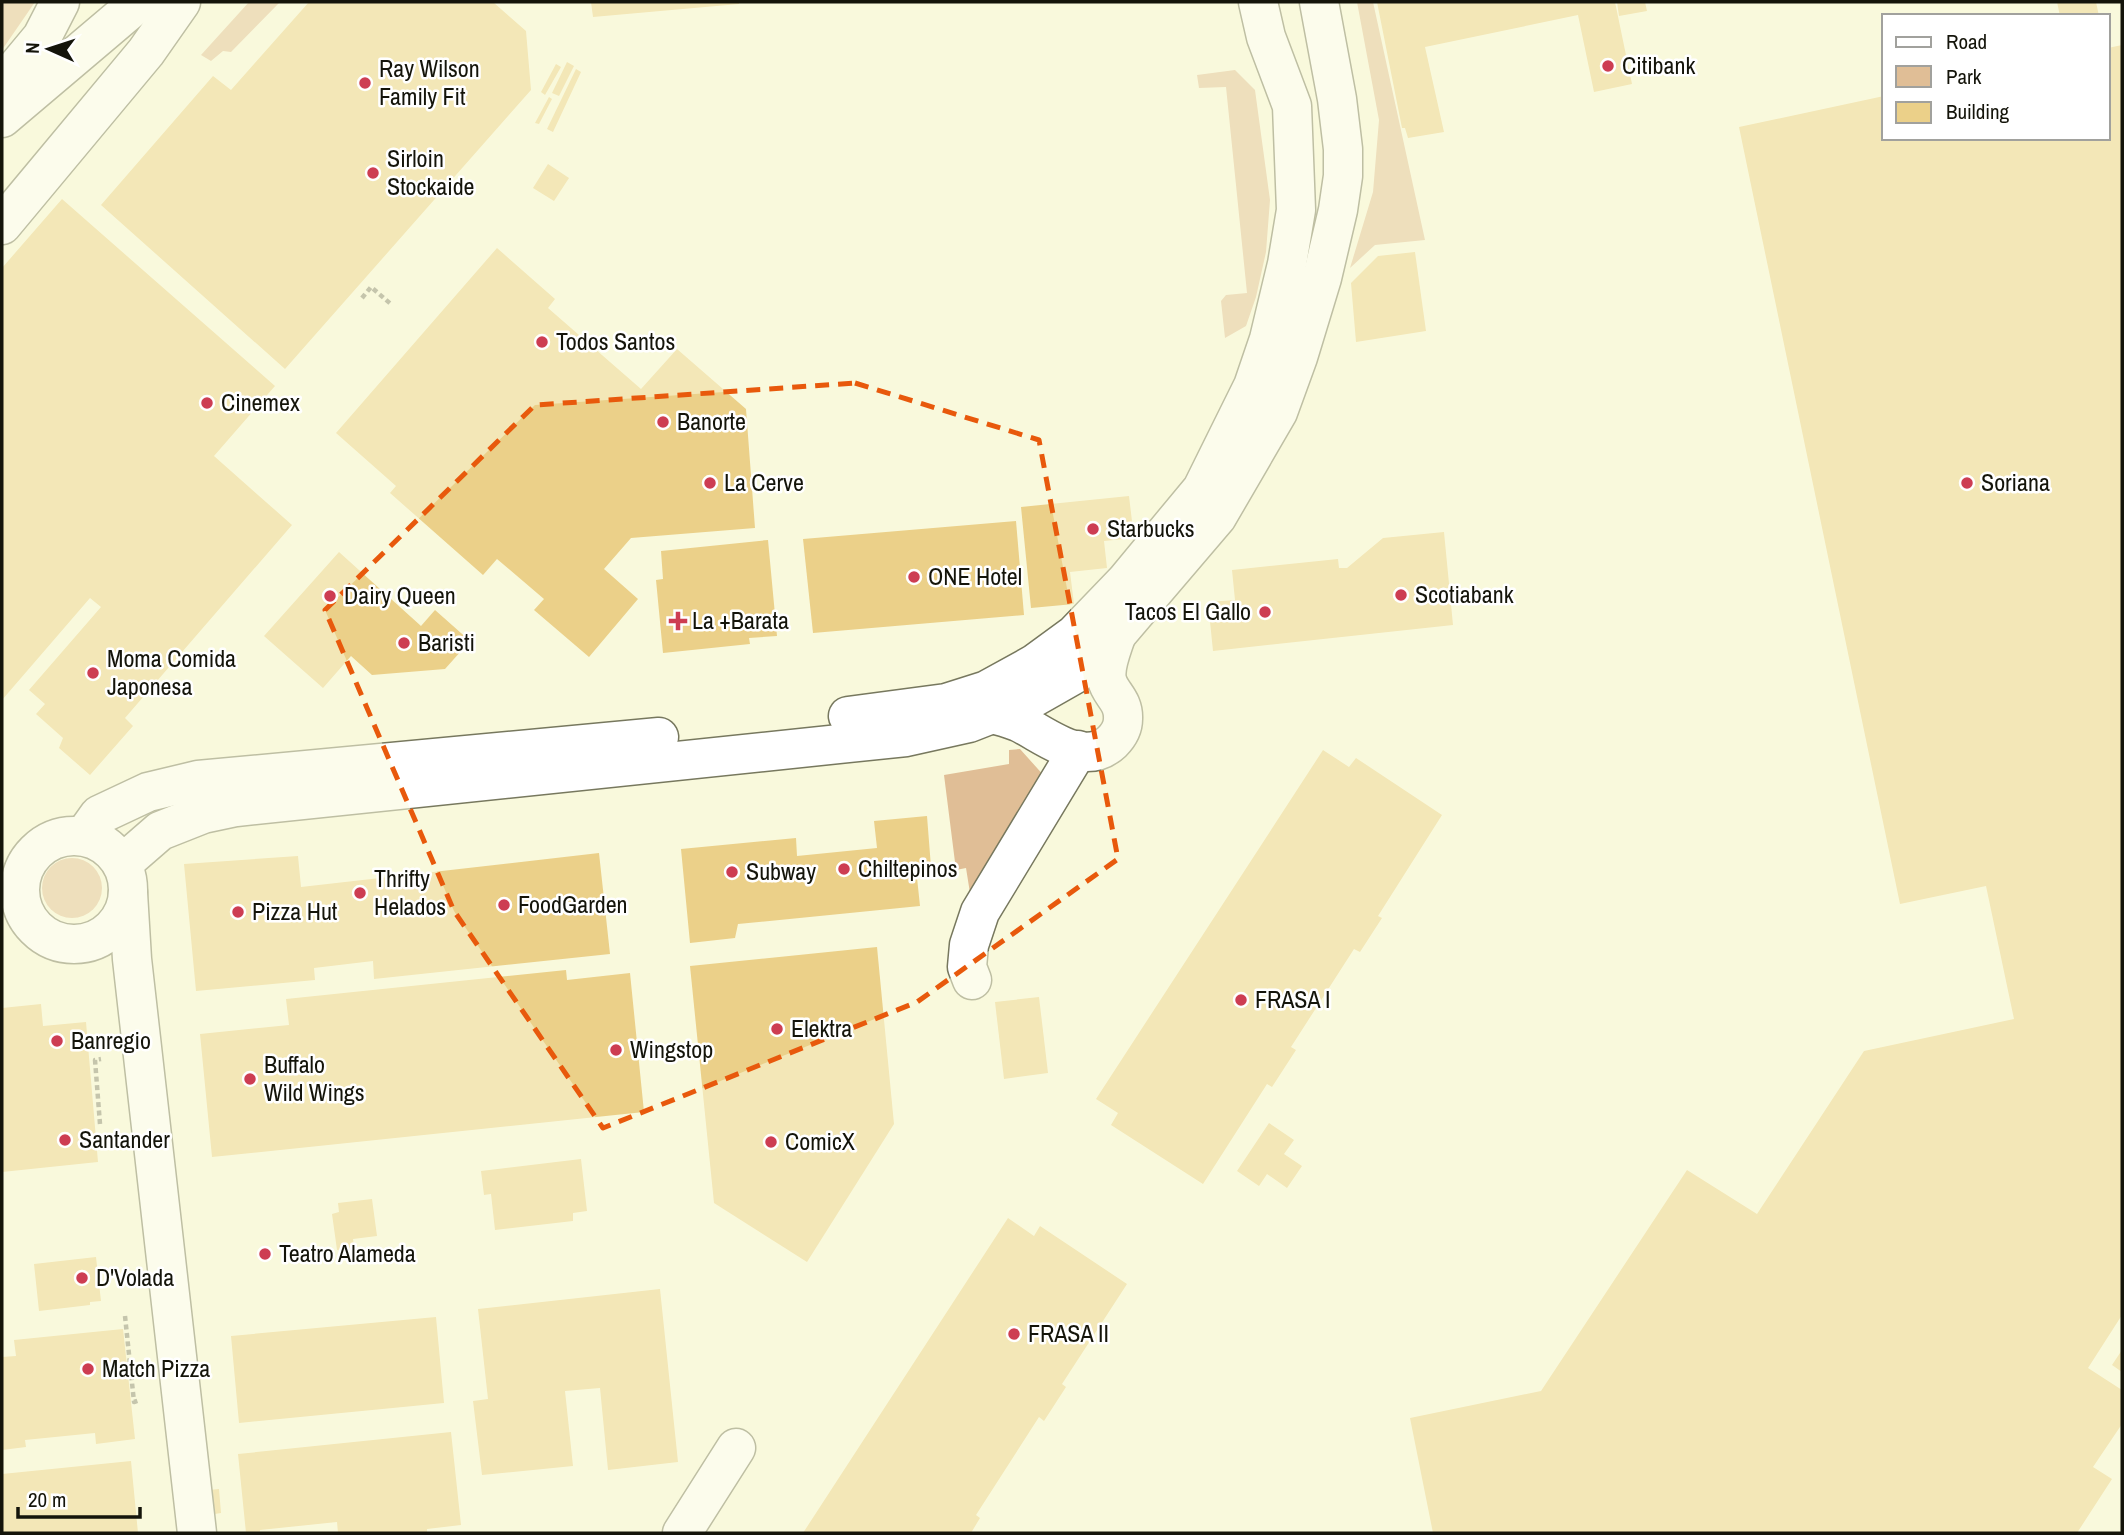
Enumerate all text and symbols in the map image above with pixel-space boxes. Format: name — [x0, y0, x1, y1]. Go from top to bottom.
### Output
north arrow — [14, 14, 84, 84]
legend — [1882, 14, 2110, 140]
text: Road — [1946, 27, 1987, 56]
text: N — [19, 42, 45, 54]
place label: Citibank — [1622, 49, 1695, 81]
place label: Ray Wilson Family Fit — [379, 52, 480, 112]
marker: Citibank — [1600, 58, 1616, 74]
text: Park — [1946, 62, 1982, 91]
marker: Ray Wilson Family Fit — [357, 75, 373, 91]
text: Building — [1946, 97, 2010, 126]
place label: Sirloin Stockaide — [387, 142, 475, 202]
marker: Sirloin Stockaide — [365, 165, 381, 181]
place label: Todos Santos — [556, 325, 675, 357]
marker: Todos Santos — [534, 334, 550, 350]
place label: Cinemex — [221, 386, 300, 418]
marker: Cinemex — [199, 395, 215, 411]
place label: Banorte — [677, 405, 746, 437]
marker: Banorte — [655, 414, 671, 430]
place label: La Cerve — [724, 466, 804, 498]
place label: Soriana — [1981, 466, 2050, 498]
marker: La Cerve — [702, 475, 718, 491]
marker: Soriana — [1959, 475, 1975, 491]
place label: Starbucks — [1107, 512, 1195, 544]
marker: Starbucks — [1085, 521, 1101, 537]
place label: ONE Hotel — [928, 560, 1022, 592]
marker: ONE Hotel — [906, 569, 922, 585]
place label: Scotiabank — [1415, 578, 1514, 610]
place label: Dairy Queen — [344, 579, 456, 611]
marker: Scotiabank — [1393, 587, 1409, 603]
marker: Dairy Queen — [322, 588, 338, 604]
place label: Tacos El Gallo — [1125, 595, 1251, 627]
place label: La +Barata — [692, 604, 789, 636]
marker: Tacos El Gallo — [1257, 604, 1273, 620]
marker: La +Barata — [670, 613, 686, 629]
place label: Baristi — [418, 626, 475, 658]
marker: Baristi — [396, 635, 412, 651]
place label: Moma Comida Japonesa — [107, 642, 236, 702]
marker: Moma Comida Japonesa — [85, 665, 101, 681]
place label: Chiltepinos — [858, 852, 958, 884]
place label: Subway — [746, 855, 816, 887]
marker: Chiltepinos — [836, 861, 852, 877]
place label: Thrifty Helados — [374, 862, 446, 922]
marker: Subway — [724, 864, 740, 880]
marker: Thrifty Helados — [352, 885, 368, 901]
place label: FoodGarden — [518, 888, 628, 920]
place label: Pizza Hut — [252, 895, 338, 927]
marker: FoodGarden — [496, 897, 512, 913]
marker: Pizza Hut — [230, 904, 246, 920]
place label: FRASA I — [1255, 983, 1330, 1015]
marker: FRASA I — [1233, 992, 1249, 1008]
place label: Elektra — [791, 1012, 852, 1044]
marker: Elektra — [769, 1021, 785, 1037]
place label: Banregio — [71, 1024, 151, 1056]
marker: Banregio — [49, 1033, 65, 1049]
place label: Wingstop — [630, 1033, 713, 1065]
marker: Wingstop — [608, 1042, 624, 1058]
place label: Buffalo Wild Wings — [264, 1048, 365, 1108]
marker: Buffalo Wild Wings — [242, 1071, 258, 1087]
place label: Santander — [79, 1123, 170, 1155]
place label: ComicX — [785, 1125, 856, 1157]
marker: Santander — [57, 1132, 73, 1148]
marker: ComicX — [763, 1134, 779, 1150]
place label: Teatro Alameda — [279, 1237, 416, 1269]
marker: Teatro Alameda — [257, 1246, 273, 1262]
place label: D'Volada — [96, 1261, 174, 1293]
marker: D'Volada — [74, 1270, 90, 1286]
place label: FRASA II — [1028, 1317, 1109, 1349]
marker: FRASA II — [1006, 1326, 1022, 1342]
place label: Match Pizza — [102, 1352, 210, 1384]
marker: Match Pizza — [80, 1361, 96, 1377]
scale bar — [18, 1476, 140, 1520]
text: 20 m — [28, 1485, 66, 1514]

